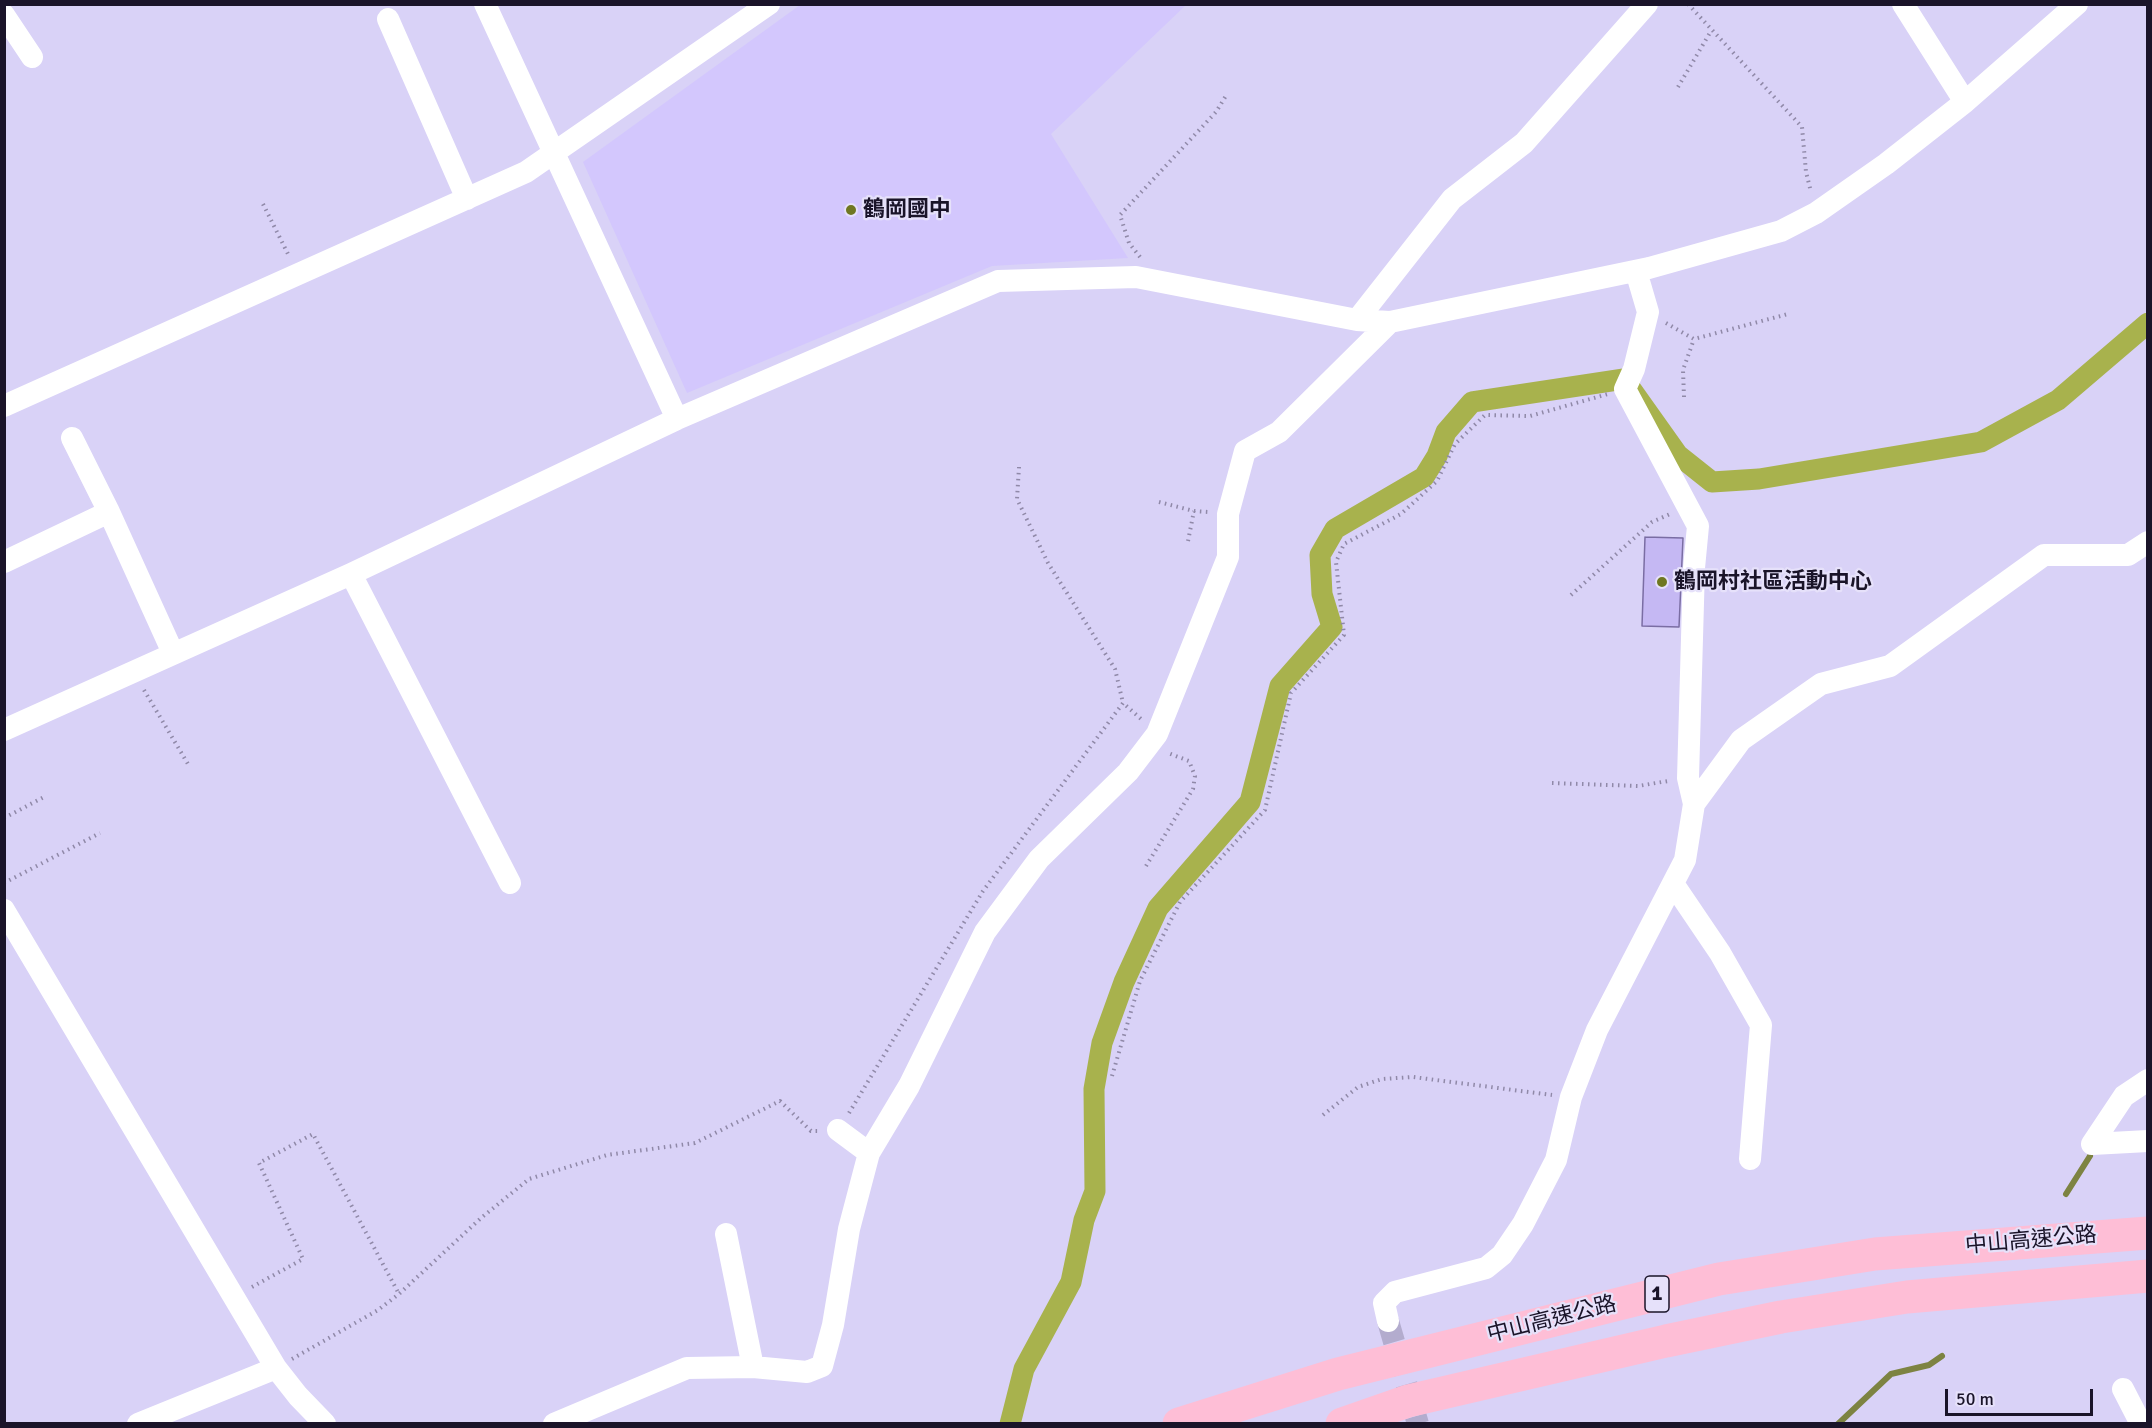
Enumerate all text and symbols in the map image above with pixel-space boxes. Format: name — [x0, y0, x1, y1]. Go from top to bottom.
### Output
place label: 鶴岡國中 — [863, 197, 951, 223]
marker: 鶴岡國中 — [844, 203, 858, 217]
place label: 鶴岡村社區活動中心 — [1674, 569, 1872, 595]
marker: 鶴岡村社區活動中心 — [1655, 575, 1669, 589]
street label: 中山高速公路 — [1964, 1222, 2098, 1260]
road number: 1 — [1645, 1276, 1669, 1312]
street label: 中山高速公路 — [1485, 1291, 1619, 1349]
scale bar — [1948, 1377, 2096, 1415]
text: 50 m — [1956, 1388, 1994, 1410]

